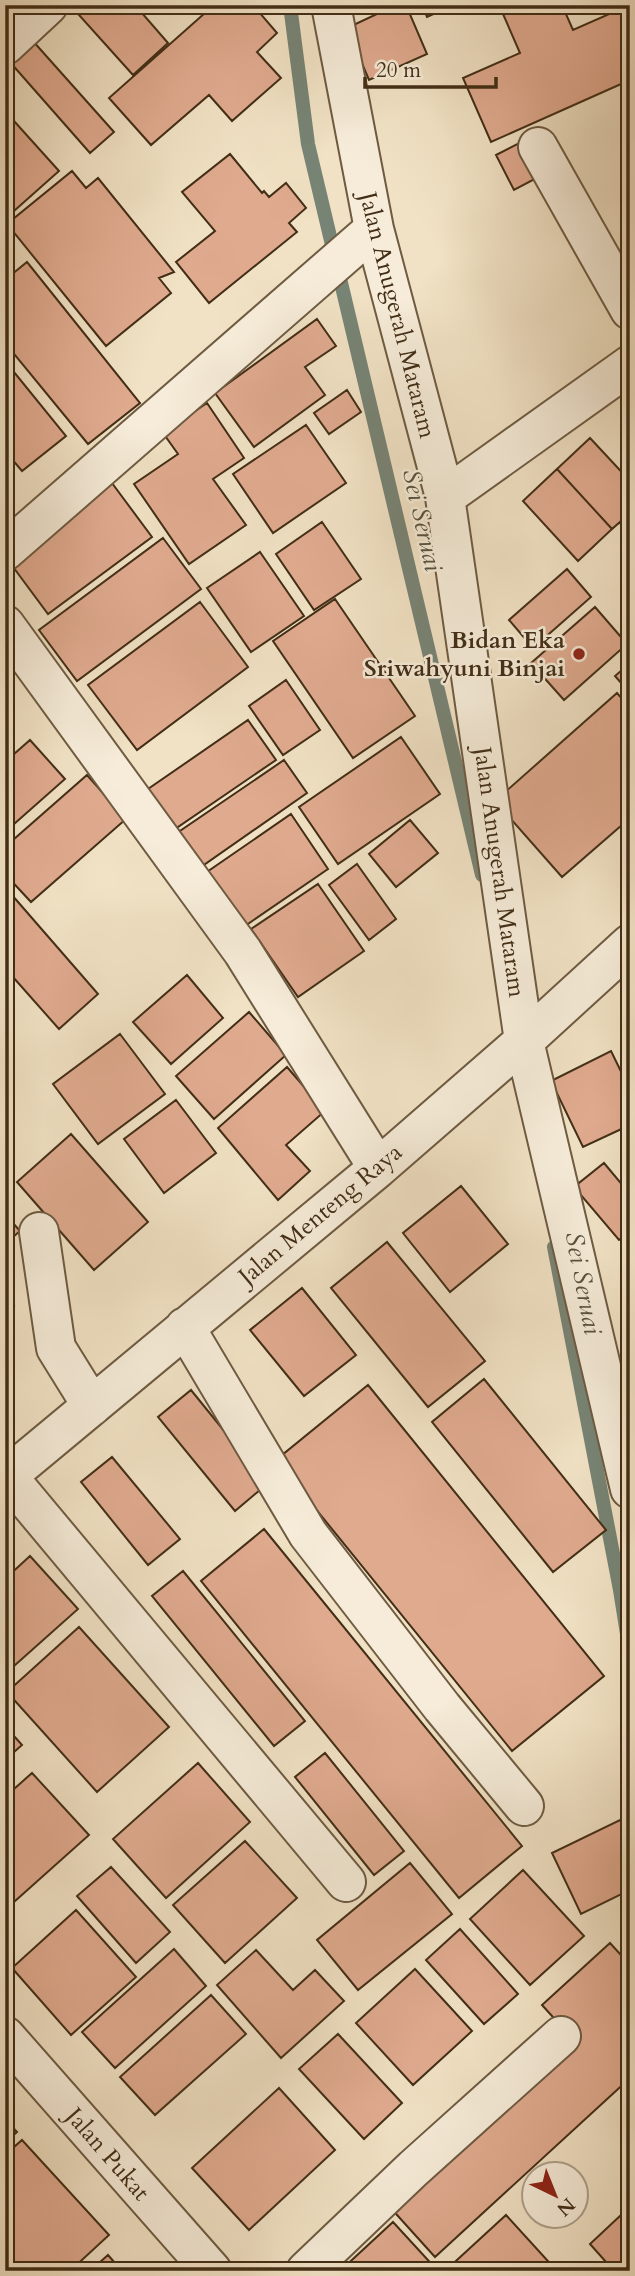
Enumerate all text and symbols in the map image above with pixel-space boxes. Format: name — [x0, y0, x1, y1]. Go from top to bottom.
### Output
scale bar — [365, 46, 497, 90]
text: 20 m — [376, 56, 421, 85]
street label: Jalan Anugerah Mataram — [350, 186, 444, 442]
water label: Sei Seruai — [394, 466, 451, 575]
place label: Bidan Eka Sriwahyuni Binjai — [364, 624, 565, 685]
marker: Bidan Eka Sriwahyuni Binjai — [571, 646, 587, 662]
street label: Jalan Anugerah Mataram — [465, 742, 534, 1000]
street label: Jalan Menteng Raya — [229, 1136, 410, 1295]
water label: Sei Seruai — [556, 1229, 611, 1338]
street label: Jalan Pukat — [56, 2099, 157, 2208]
north arrow — [520, 2160, 590, 2230]
text: N — [551, 2192, 581, 2222]

